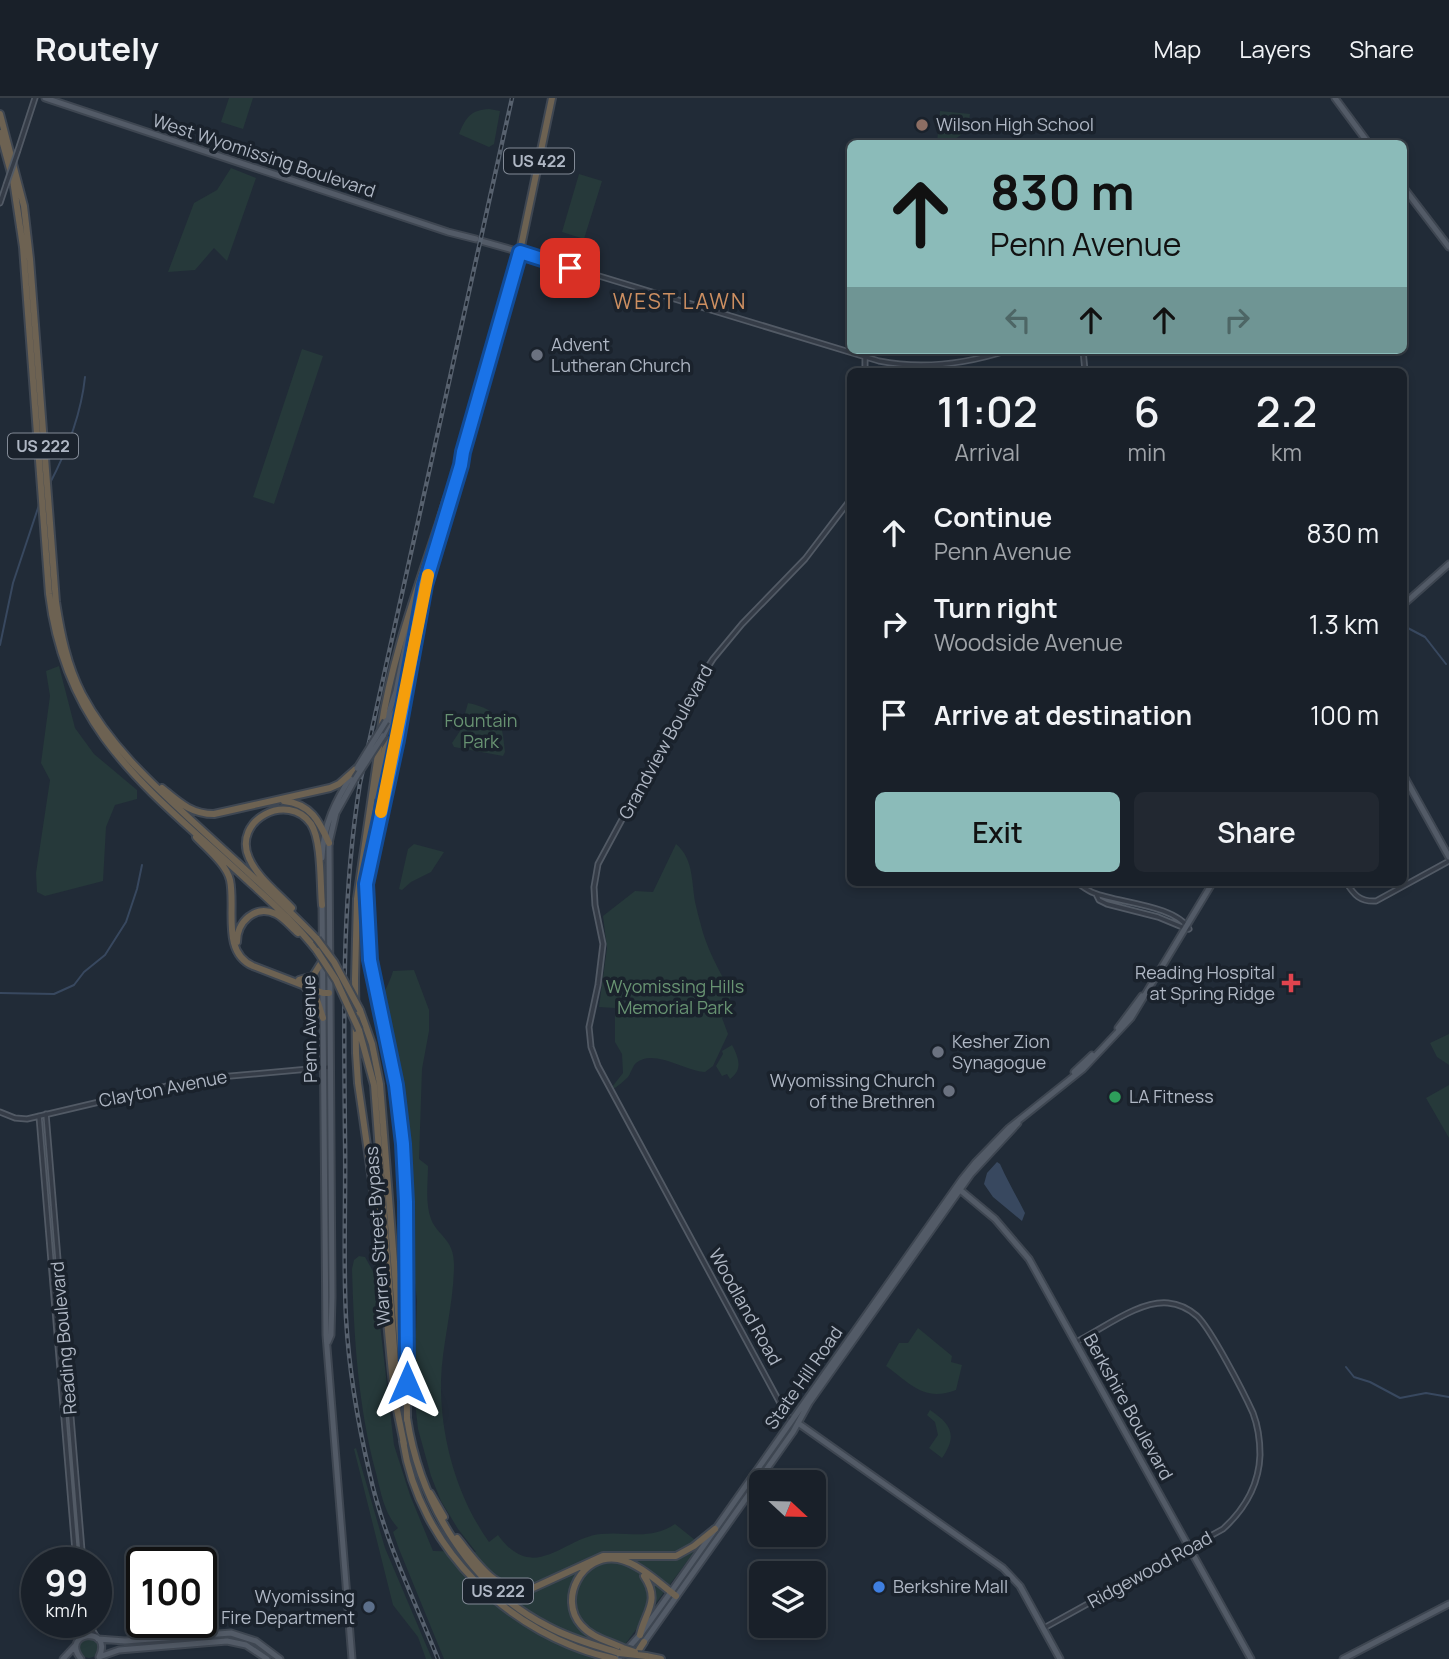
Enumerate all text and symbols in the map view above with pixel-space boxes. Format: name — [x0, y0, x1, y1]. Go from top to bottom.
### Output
text: Routely — [35, 26, 159, 71]
text: Map — [1154, 32, 1201, 65]
text: Layers — [1239, 32, 1311, 65]
text: Share — [1349, 32, 1414, 65]
street label: West Wyomissing Boulevard — [150, 108, 379, 202]
place label: Wilson High School — [936, 112, 1094, 136]
marker: Wilson High School — [914, 117, 930, 133]
road number: US 422 — [504, 148, 574, 174]
text: 830 m — [990, 158, 1135, 225]
icon: ahead — [875, 168, 966, 259]
text: Penn Avenue — [990, 222, 1181, 266]
pin — [540, 238, 600, 298]
icon: arrive — [551, 249, 589, 287]
district label: WEST LAWN — [613, 287, 747, 315]
icon: left — [999, 301, 1037, 339]
icon: ahead — [1072, 301, 1110, 339]
icon: ahead — [1145, 301, 1183, 339]
icon: right — [1218, 301, 1256, 339]
place label: Advent Lutheran Church — [551, 332, 691, 377]
marker: Advent Lutheran Church — [529, 347, 545, 363]
text: 11:02 — [937, 382, 1038, 440]
text: 6 — [1134, 382, 1160, 440]
text: 2.2 — [1256, 382, 1317, 440]
road number: US 222 — [8, 434, 78, 458]
text: Arrival — [954, 436, 1020, 468]
text: min — [1127, 436, 1166, 468]
text: km — [1271, 436, 1302, 468]
text: Continue — [934, 499, 1052, 535]
icon: ahead — [875, 514, 913, 552]
text: 830 m — [1306, 515, 1379, 551]
text: Penn Avenue — [934, 535, 1072, 567]
text: Turn right — [934, 590, 1058, 626]
icon: right — [875, 605, 913, 643]
text: 1.3 km — [1309, 606, 1379, 642]
text: Woodside Avenue — [934, 626, 1123, 658]
street label: Grandview Boulevard — [613, 660, 718, 823]
icon: arrive — [875, 696, 913, 734]
text: Arrive at destination — [934, 697, 1192, 733]
text: 100 m — [1310, 697, 1379, 733]
park label: Fountain Park — [445, 708, 517, 753]
button: Exit — [875, 792, 1120, 872]
button: Share — [1134, 792, 1379, 872]
place label: Reading Hospital at Spring Ridge — [1135, 960, 1275, 1005]
marker: Reading Hospital at Spring Ridge — [1281, 973, 1301, 993]
park label: Wyomissing Hills Memorial Park — [606, 974, 744, 1019]
street label: Penn Avenue — [296, 975, 322, 1083]
place label: Kesher Zion Synagogue — [952, 1029, 1050, 1074]
marker: Kesher Zion Synagogue — [930, 1044, 946, 1060]
street label: Clayton Avenue — [97, 1064, 229, 1112]
place label: Wyomissing Church of the Brethren — [770, 1068, 935, 1113]
marker: Wyomissing Church of the Brethren — [941, 1083, 957, 1099]
place label: LA Fitness — [1129, 1084, 1214, 1108]
marker: LA Fitness — [1107, 1089, 1123, 1105]
street label: Warren Street Bypass — [359, 1145, 395, 1327]
street label: Woodland Road — [704, 1244, 788, 1369]
street label: Reading Boulevard — [44, 1260, 82, 1416]
street label: State Hill Road — [759, 1321, 848, 1434]
street label: Berkshire Boulevard — [1079, 1329, 1179, 1484]
position arrow — [370, 1346, 444, 1420]
north arrow — [749, 1470, 826, 1547]
map controls — [749, 1470, 826, 1638]
street label: Ridgewood Road — [1083, 1525, 1216, 1613]
speed limit sign: 100 — [126, 1547, 217, 1638]
text: 99 — [45, 1559, 88, 1607]
button: layers — [749, 1561, 826, 1638]
place label: Berkshire Mall — [893, 1574, 1008, 1598]
road number: US 222 — [463, 1578, 533, 1604]
marker: Berkshire Mall — [871, 1579, 887, 1595]
place label: Wyomissing Fire Department — [221, 1584, 355, 1629]
text: km/h — [46, 1598, 87, 1622]
marker: Wyomissing Fire Department — [361, 1599, 377, 1615]

